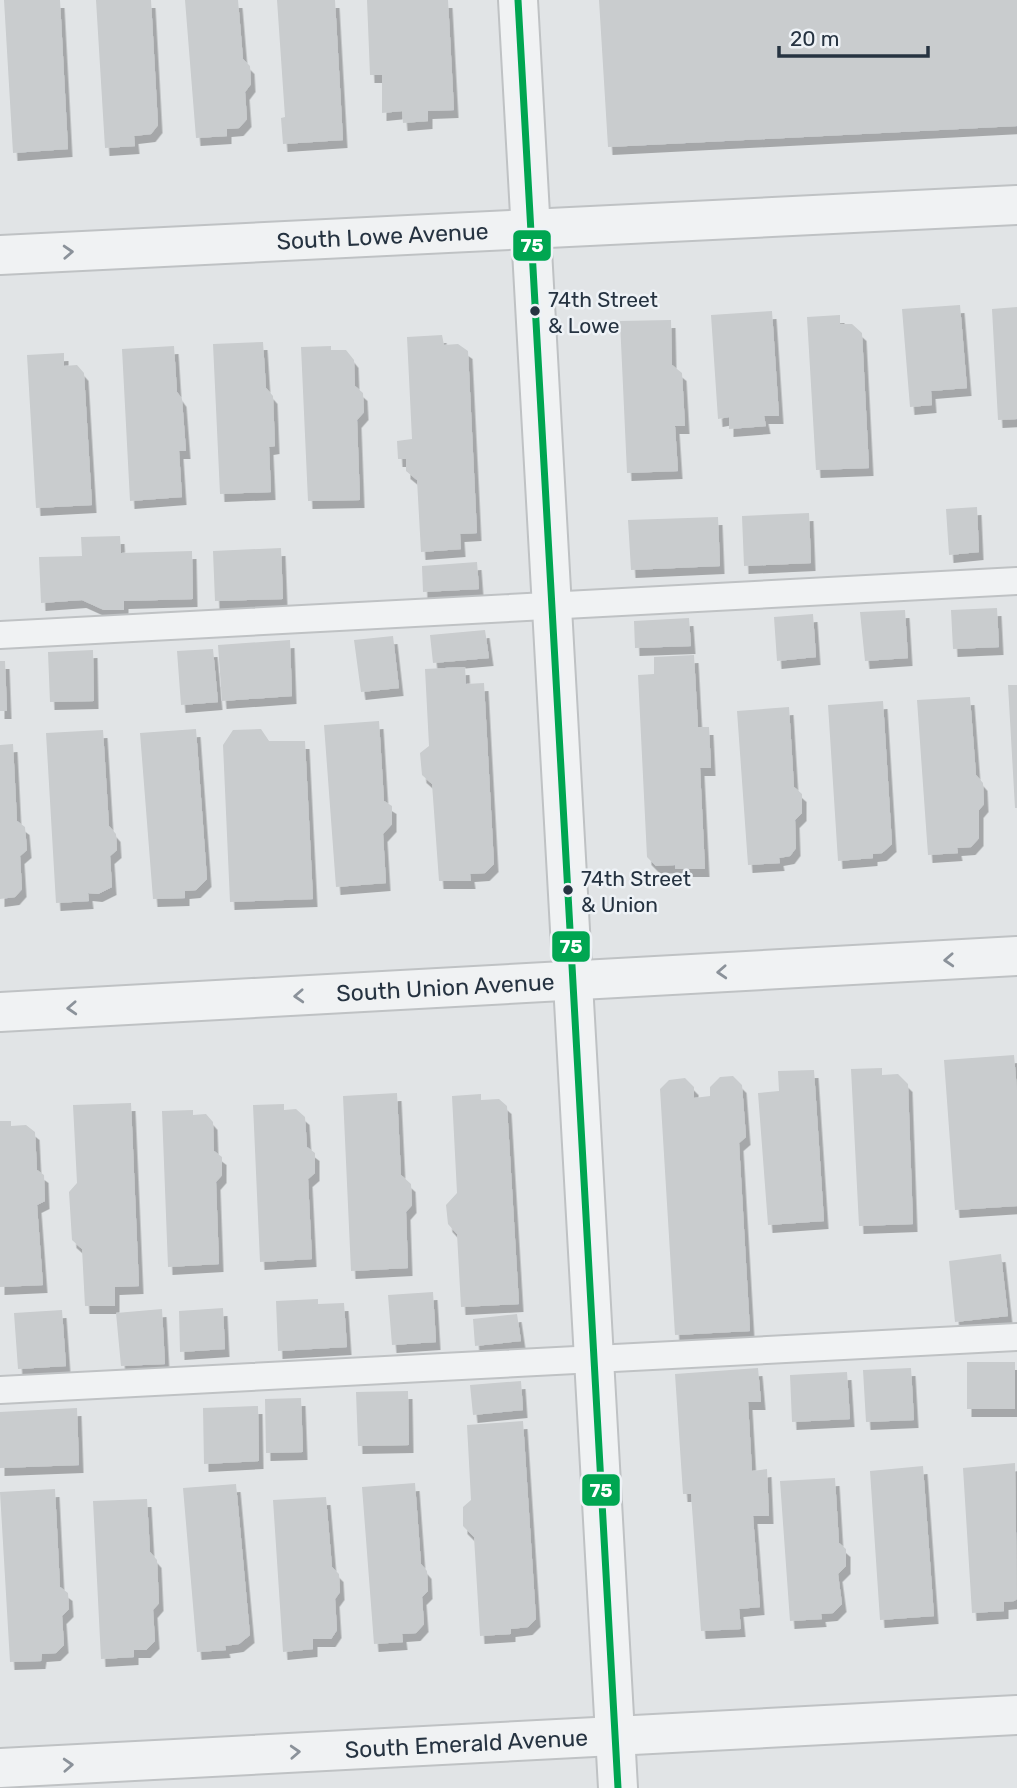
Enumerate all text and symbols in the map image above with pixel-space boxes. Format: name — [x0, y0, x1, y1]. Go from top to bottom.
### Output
scale bar — [779, 14, 928, 58]
text: 20 m — [790, 26, 839, 51]
street label: South Lowe Avenue — [276, 217, 489, 255]
line badge: 75 — [512, 229, 552, 262]
text: 75 — [520, 234, 544, 257]
one-way arrow — [63, 245, 74, 260]
place label: 74th Street & Lowe — [548, 287, 658, 338]
marker: 74th Street & Lowe — [528, 304, 542, 318]
place label: 74th Street & Union — [581, 866, 691, 917]
marker: 74th Street & Union — [561, 883, 575, 897]
line badge: 75 — [551, 930, 591, 963]
text: 75 — [559, 935, 583, 958]
one-way arrow — [943, 952, 954, 967]
one-way arrow — [716, 965, 727, 980]
street label: South Union Avenue — [335, 967, 555, 1007]
one-way arrow — [293, 988, 304, 1003]
one-way arrow — [66, 1001, 77, 1016]
line badge: 75 — [581, 1473, 621, 1507]
text: 75 — [589, 1479, 613, 1502]
street label: South Emerald Avenue — [344, 1723, 589, 1764]
one-way arrow — [290, 1745, 301, 1760]
one-way arrow — [63, 1757, 74, 1772]

